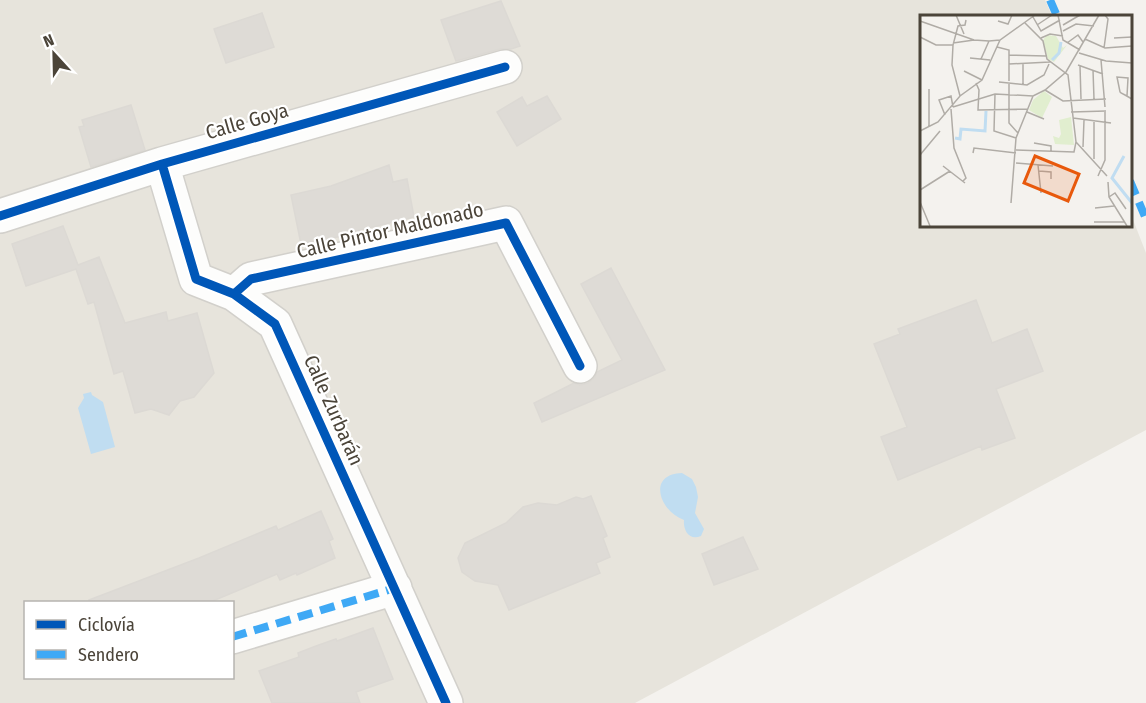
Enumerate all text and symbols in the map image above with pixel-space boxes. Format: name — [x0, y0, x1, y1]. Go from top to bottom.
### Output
inset map — [920, 15, 1131, 226]
north arrow — [24, 24, 84, 84]
text: N — [41, 30, 57, 51]
street label: Calle Goya — [203, 98, 291, 144]
street label: Calle Pintor Maldonado — [294, 197, 486, 263]
street label: Calle Zurbarán — [299, 351, 369, 469]
legend — [24, 601, 234, 679]
text: Ciclovía — [78, 614, 135, 636]
text: Sendero — [78, 644, 139, 666]

